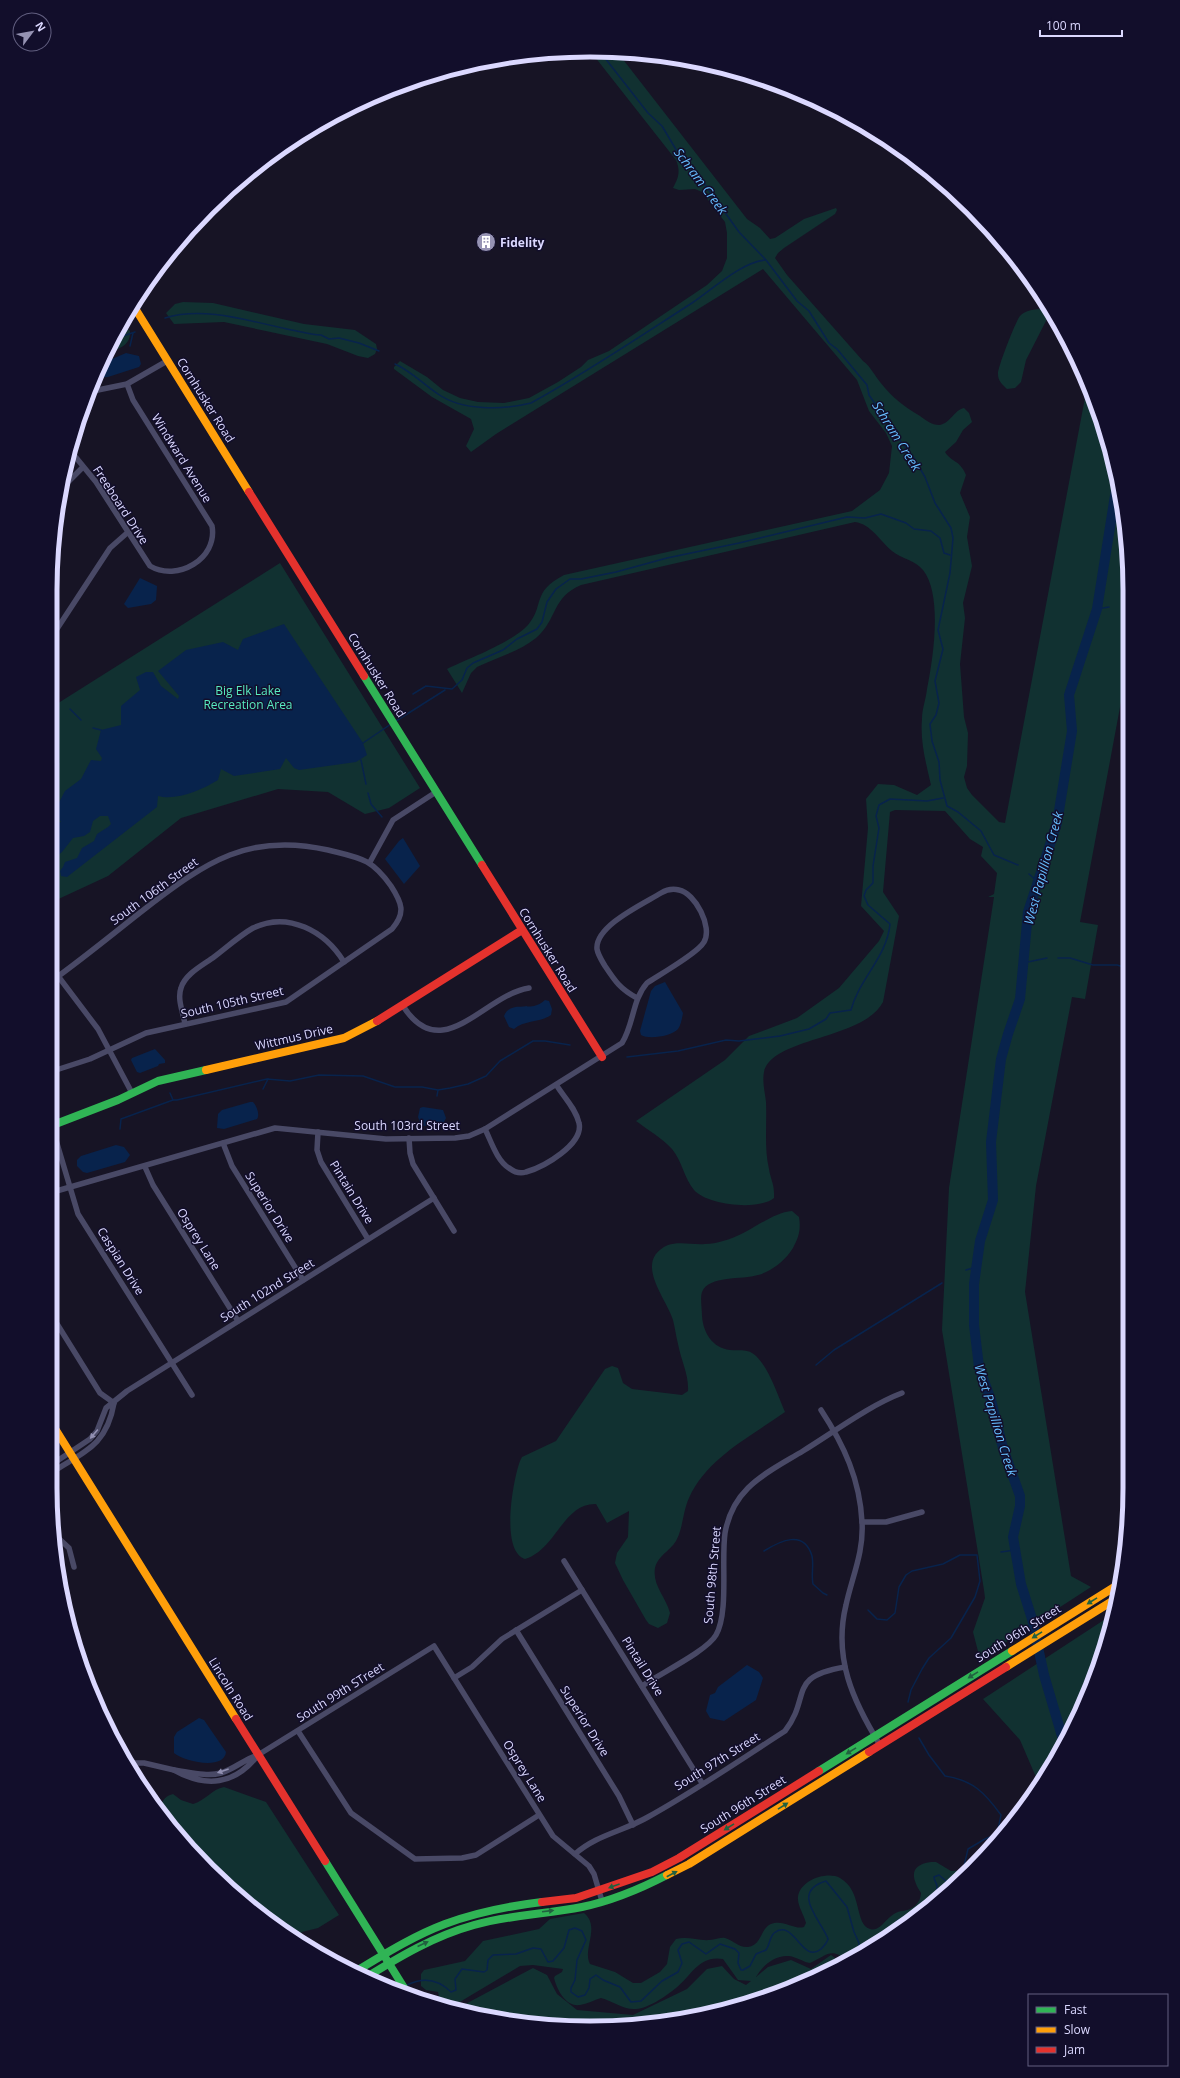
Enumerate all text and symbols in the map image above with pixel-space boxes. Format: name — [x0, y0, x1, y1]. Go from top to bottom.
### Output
north arrow — [12, 12, 52, 52]
scale bar — [1040, 12, 1122, 38]
text: 100 m — [1046, 17, 1081, 34]
text: N — [32, 19, 50, 34]
water label: Schram Creek — [670, 144, 732, 219]
building icon: Fidelity — [475, 231, 497, 253]
place label: Fidelity — [500, 234, 544, 251]
street label: Cornhusker Road — [173, 354, 239, 446]
water label: Schram Creek — [868, 398, 926, 475]
street label: Windward Avenue — [148, 410, 216, 506]
street label: Freeboard Drive — [89, 462, 153, 548]
street label: Cornhusker Road — [344, 629, 410, 721]
park label: Big Elk Lake Recreation Area — [203, 682, 293, 713]
water label: West Papillion Creek — [1019, 809, 1067, 927]
street label: South 106th Street — [107, 853, 201, 929]
street label: Cornhusker Road — [515, 904, 581, 996]
street label: South 105th Street — [179, 982, 285, 1022]
street label: Wittmus Drive — [253, 1020, 335, 1054]
street label: South 103rd Street — [354, 1117, 460, 1134]
street label: Pintain Drive — [326, 1157, 378, 1227]
street label: Superior Drive — [241, 1168, 299, 1246]
street label: Osprey Lane — [173, 1205, 225, 1273]
street label: Caspian Drive — [93, 1224, 149, 1298]
street label: South 102nd Street — [217, 1254, 317, 1326]
water label: West Papillion Creek — [970, 1362, 1022, 1479]
one-way arrow — [89, 1429, 98, 1440]
street label: South 98th Street — [699, 1525, 725, 1625]
one-way arrow — [1087, 1597, 1097, 1605]
street label: South 96th Street — [972, 1600, 1064, 1666]
one-way arrow — [1031, 1632, 1043, 1639]
street label: Pintail Drive — [618, 1633, 668, 1699]
street label: Lincoln Road — [205, 1654, 257, 1724]
street label: South 99th STreet — [293, 1658, 387, 1726]
one-way arrow — [968, 1671, 979, 1678]
street label: Superior Drive — [556, 1682, 614, 1760]
street label: South 97th Street — [671, 1728, 763, 1794]
street label: Osprey Lane — [499, 1737, 551, 1805]
one-way arrow — [845, 1747, 857, 1754]
one-way arrow — [217, 1768, 229, 1774]
street label: South 96th Street — [697, 1771, 789, 1837]
one-way arrow — [777, 1802, 789, 1809]
one-way arrow — [723, 1823, 735, 1830]
one-way arrow — [666, 1870, 678, 1877]
one-way arrow — [607, 1883, 619, 1889]
one-way arrow — [542, 1908, 554, 1914]
one-way arrow — [417, 1941, 429, 1947]
legend — [1028, 1994, 1168, 2066]
text: Fast — [1064, 2001, 1087, 2018]
text: Slow — [1064, 2021, 1091, 2038]
text: Jam — [1063, 2041, 1085, 2058]

